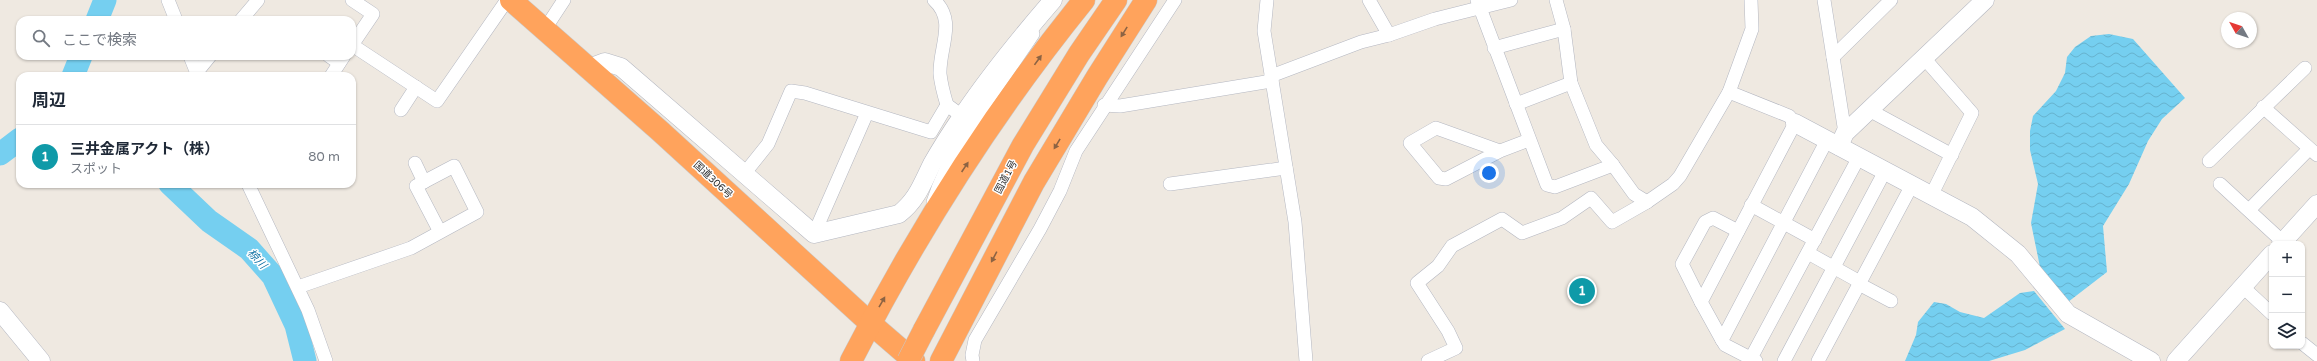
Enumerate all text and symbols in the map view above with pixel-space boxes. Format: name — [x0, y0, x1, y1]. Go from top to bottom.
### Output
north arrow — [2221, 12, 2257, 48]
search box — [16, 16, 356, 60]
one-way arrow — [1121, 26, 1128, 38]
icon: search — [30, 27, 52, 49]
text: ここで検索 — [62, 31, 137, 49]
one-way arrow — [1034, 55, 1042, 65]
text: 周辺 — [32, 90, 66, 111]
one-way arrow — [1053, 139, 1061, 149]
text: 三井金属アクト（株） — [70, 140, 219, 158]
text: 1 — [41, 149, 49, 165]
text: 80 m — [308, 149, 340, 165]
street label: 国道1号 — [992, 158, 1020, 196]
street label: 国道306号 — [691, 159, 735, 201]
text: スポット — [70, 161, 122, 177]
one-way arrow — [961, 162, 969, 172]
your location — [1479, 163, 1499, 183]
map controls — [2269, 241, 2305, 349]
button: + — [2269, 241, 2305, 277]
water label: 椋川 — [245, 247, 270, 272]
one-way arrow — [991, 251, 997, 263]
pin: 1 — [1569, 276, 1595, 306]
button: − — [2269, 277, 2305, 313]
one-way arrow — [879, 296, 886, 308]
button: layers — [2269, 313, 2305, 349]

